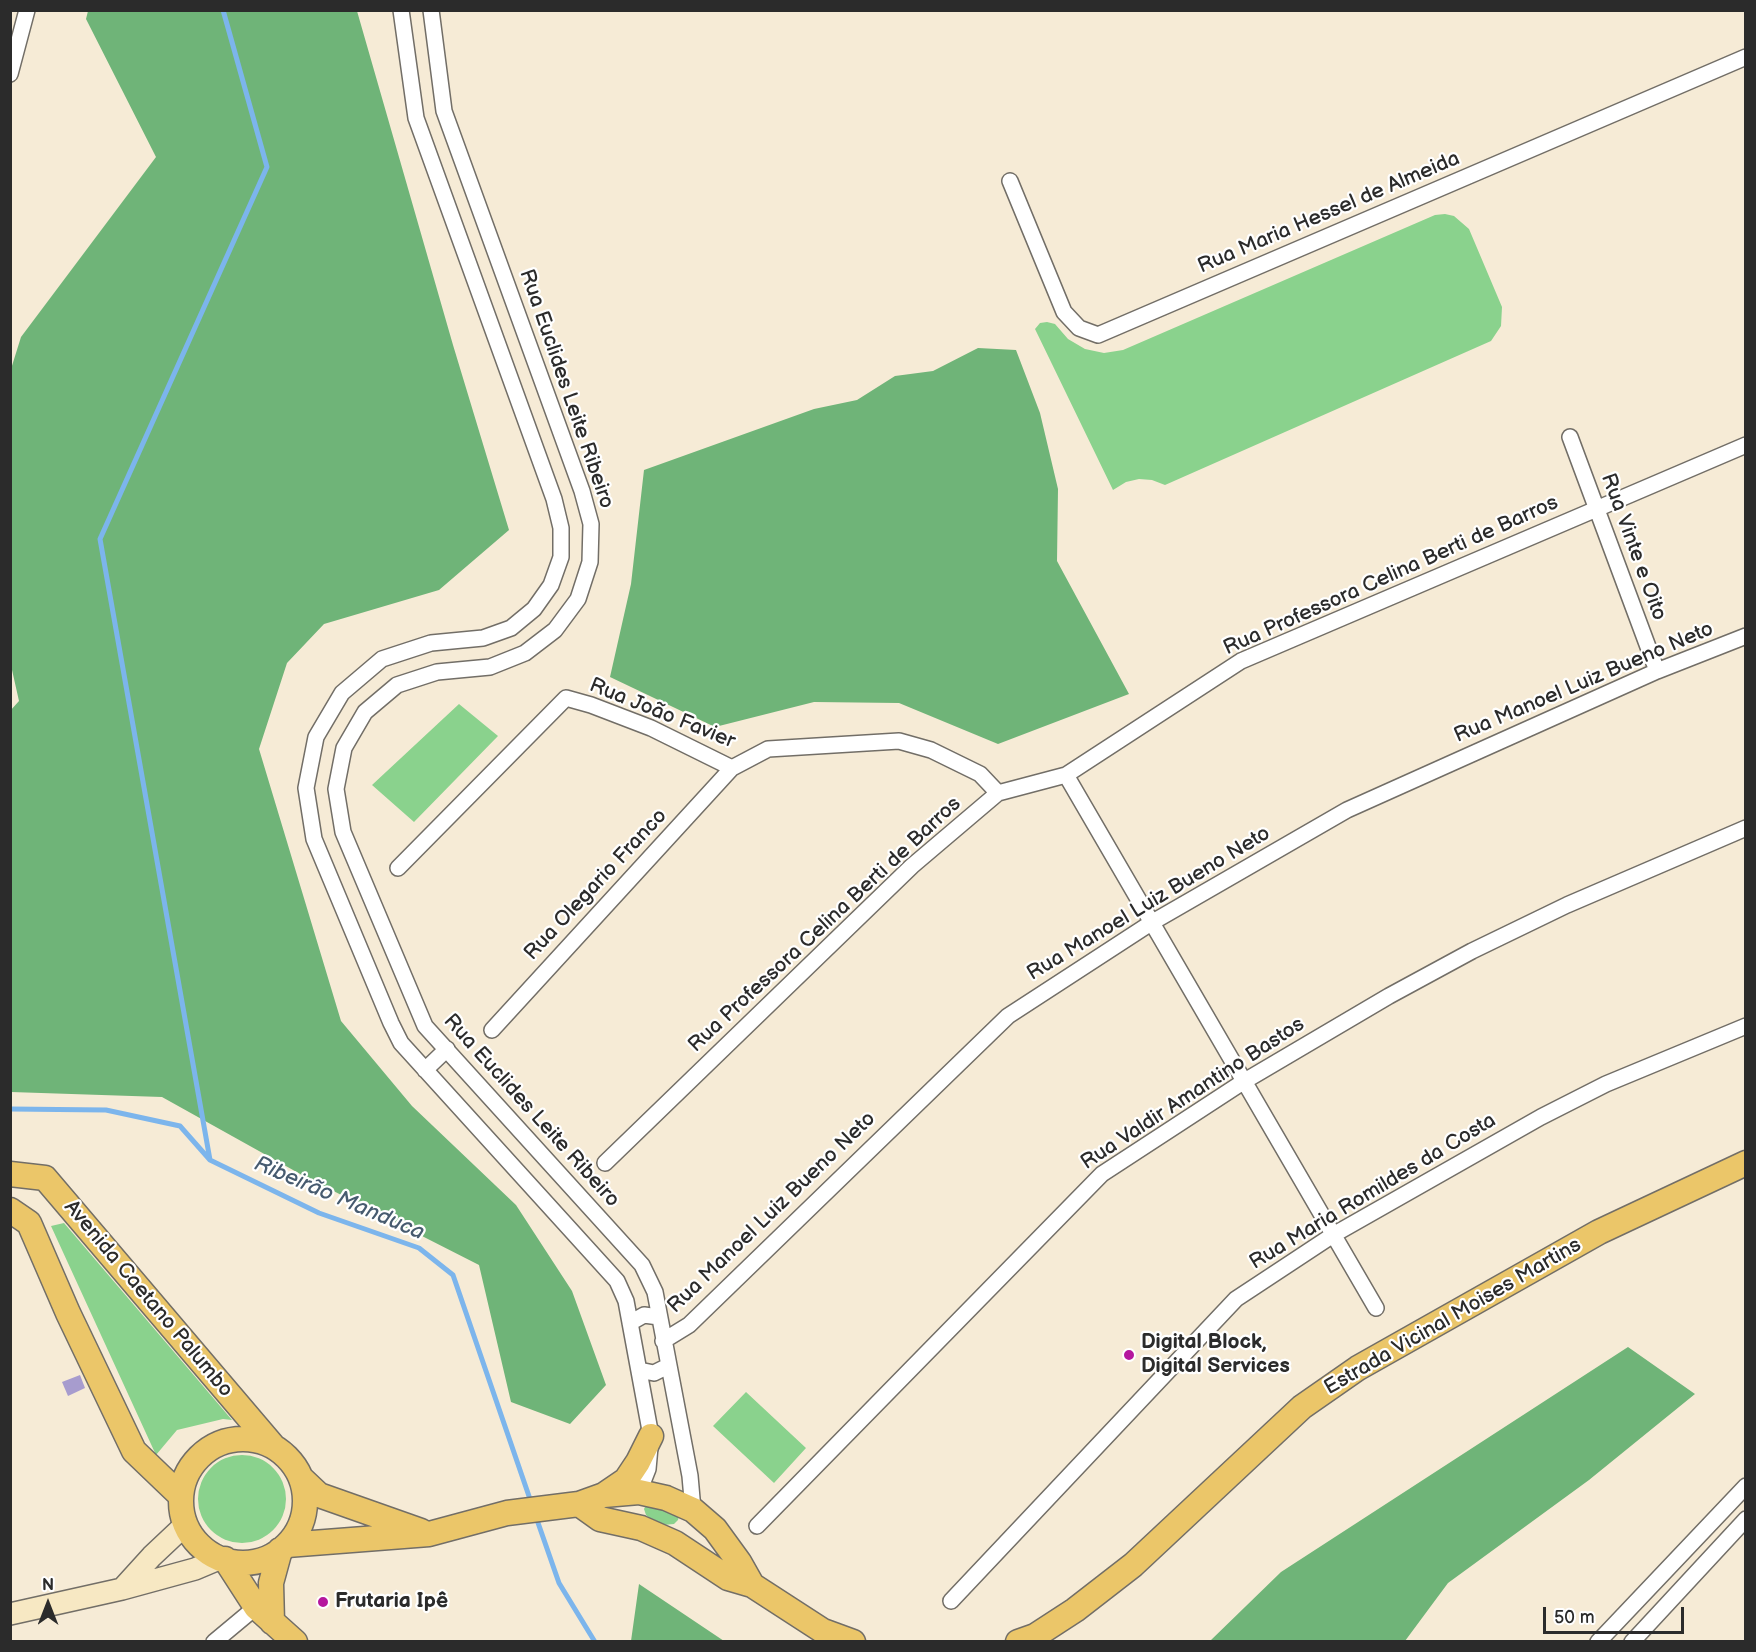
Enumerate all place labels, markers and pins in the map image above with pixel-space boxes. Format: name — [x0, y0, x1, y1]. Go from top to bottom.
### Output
place label: Digital Block, Digital Services — [1141, 1330, 1290, 1380]
marker: Digital Block, Digital Services — [1122, 1348, 1136, 1362]
place label: Frutaria Ipê — [335, 1589, 448, 1615]
marker: Frutaria Ipê — [316, 1595, 330, 1609]

